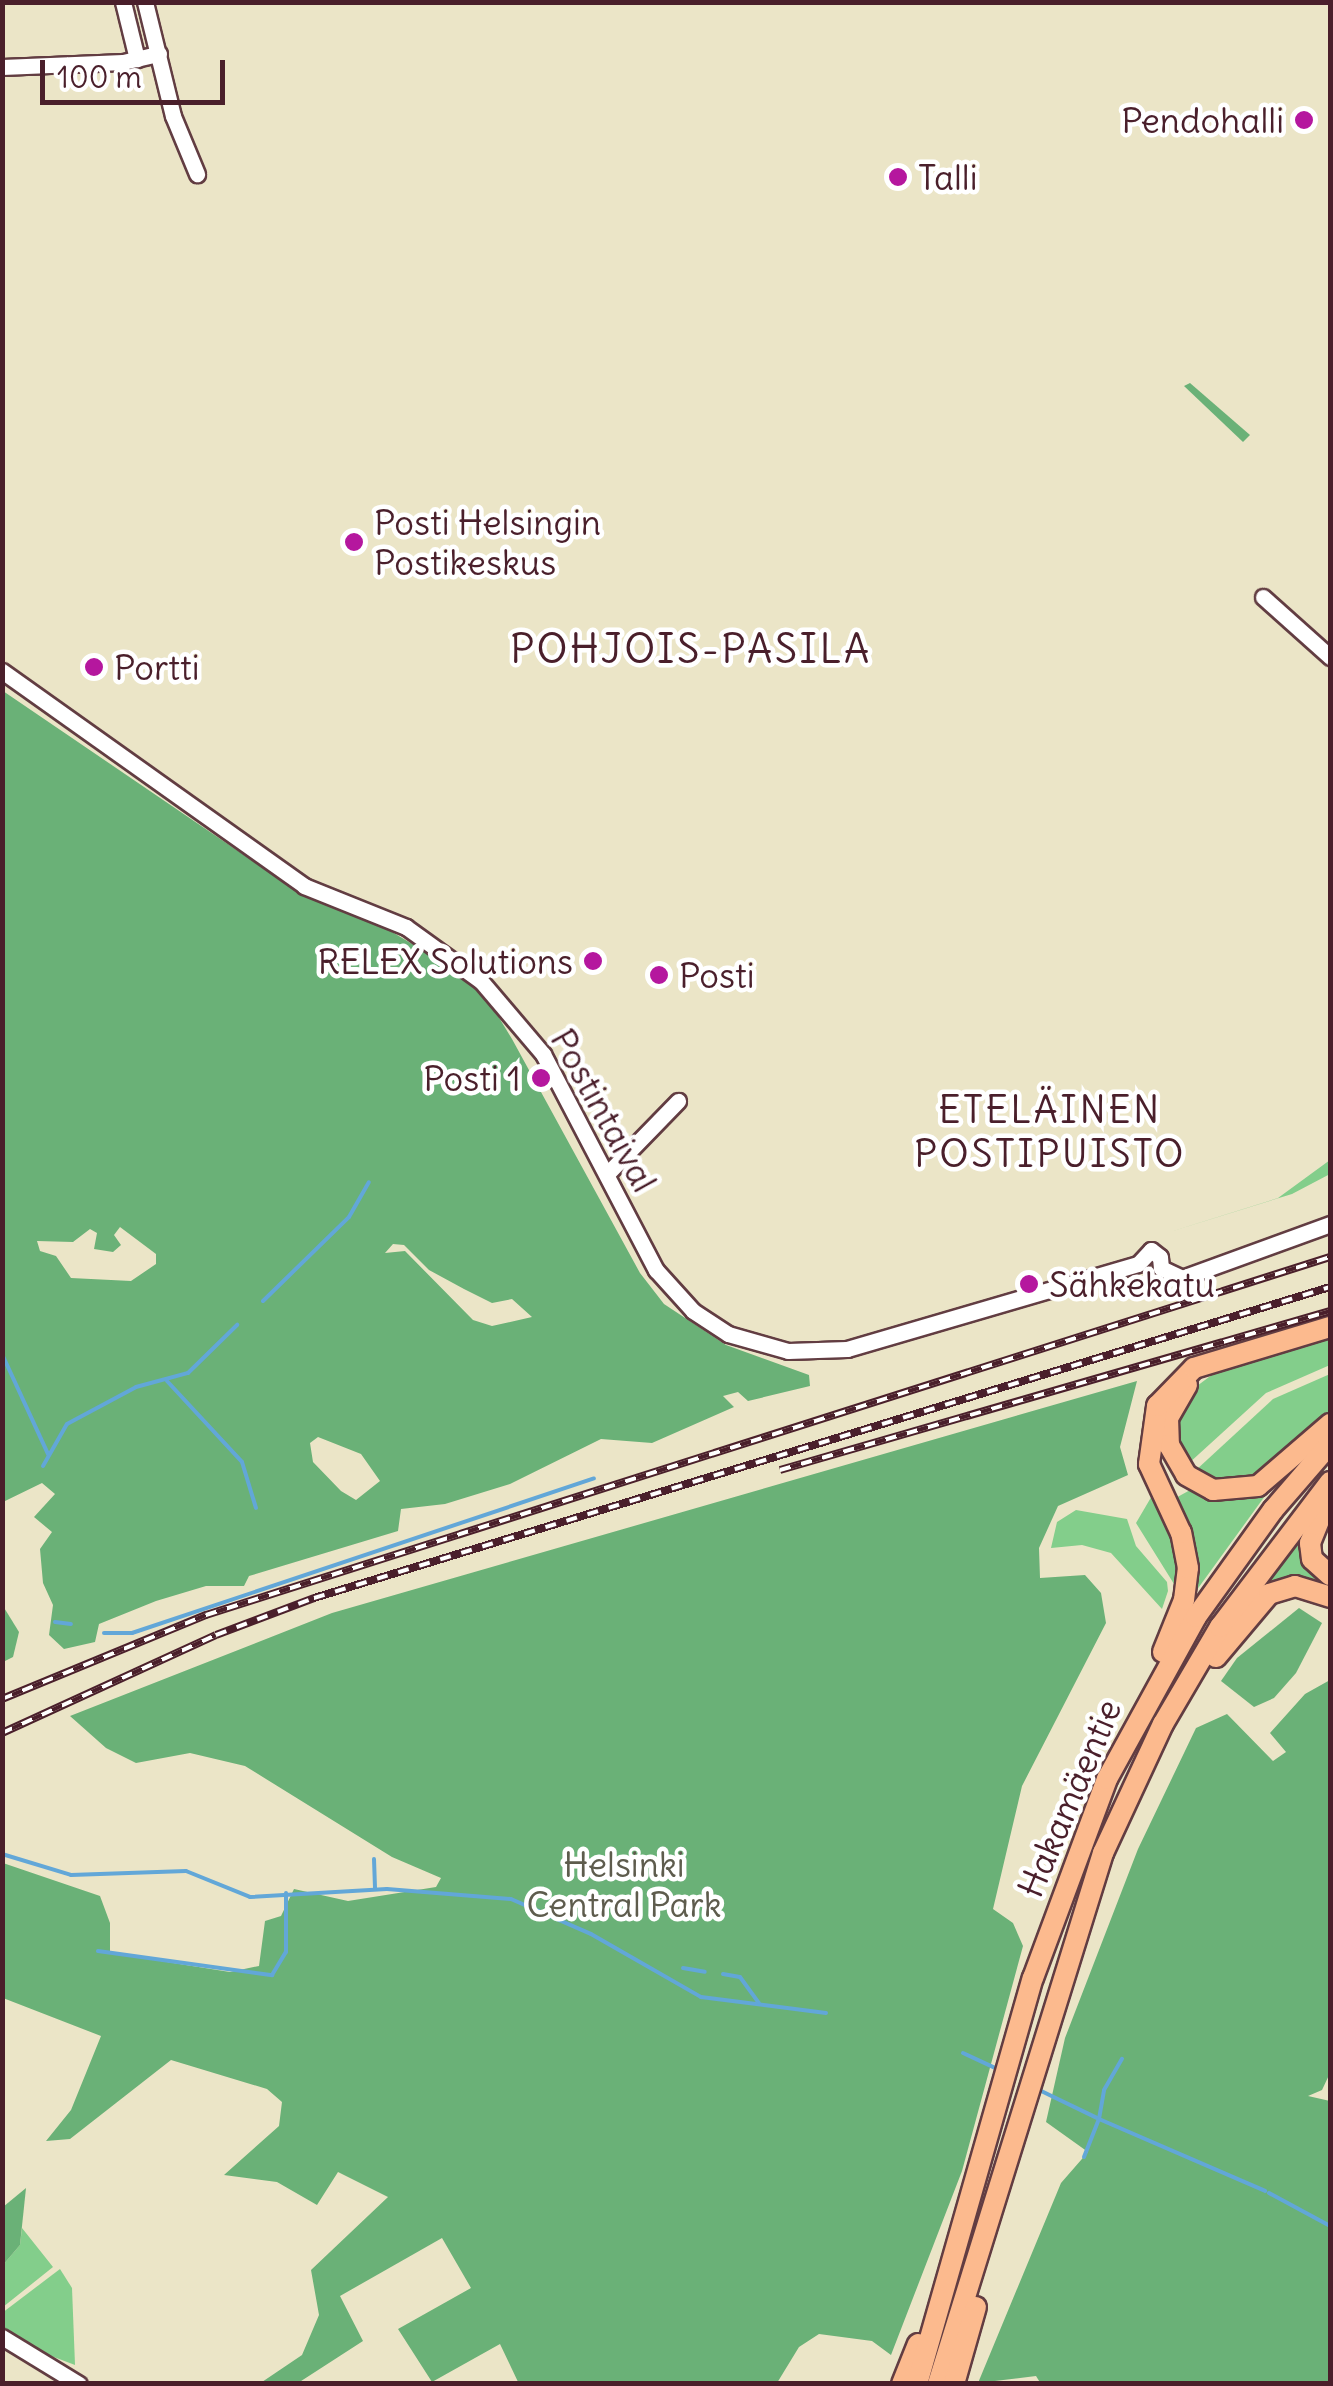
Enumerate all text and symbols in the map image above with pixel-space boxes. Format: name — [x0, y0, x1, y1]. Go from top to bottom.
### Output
scale bar — [45, 40, 230, 102]
text: 100 m — [57, 58, 142, 96]
place label: Pendohalli — [1121, 99, 1284, 141]
marker: Pendohalli — [1293, 109, 1315, 131]
place label: Talli — [918, 156, 978, 198]
marker: Talli — [887, 166, 909, 188]
place label: Posti Helsingin Postikeskus — [374, 501, 601, 583]
marker: Posti Helsingin Postikeskus — [343, 531, 365, 553]
district label: POHJOIS-PASILA — [510, 625, 872, 673]
place label: Portti — [114, 646, 200, 688]
marker: Portti — [83, 656, 105, 678]
place label: RELEX Solutions — [317, 940, 573, 982]
marker: RELEX Solutions — [582, 950, 604, 972]
place label: Posti — [679, 954, 755, 996]
marker: Posti — [648, 964, 670, 986]
street label: Postintaival — [542, 1021, 666, 1199]
place label: Posti 1 — [423, 1057, 521, 1099]
marker: Posti 1 — [530, 1067, 552, 1089]
district label: ETELÄINEN POSTIPUISTO — [914, 1087, 1186, 1176]
place label: Sähkekatu — [1049, 1263, 1215, 1305]
marker: Sähkekatu — [1018, 1273, 1040, 1295]
street label: Hakamäentie — [1009, 1693, 1129, 1903]
park label: Helsinki Central Park — [526, 1843, 722, 1925]

